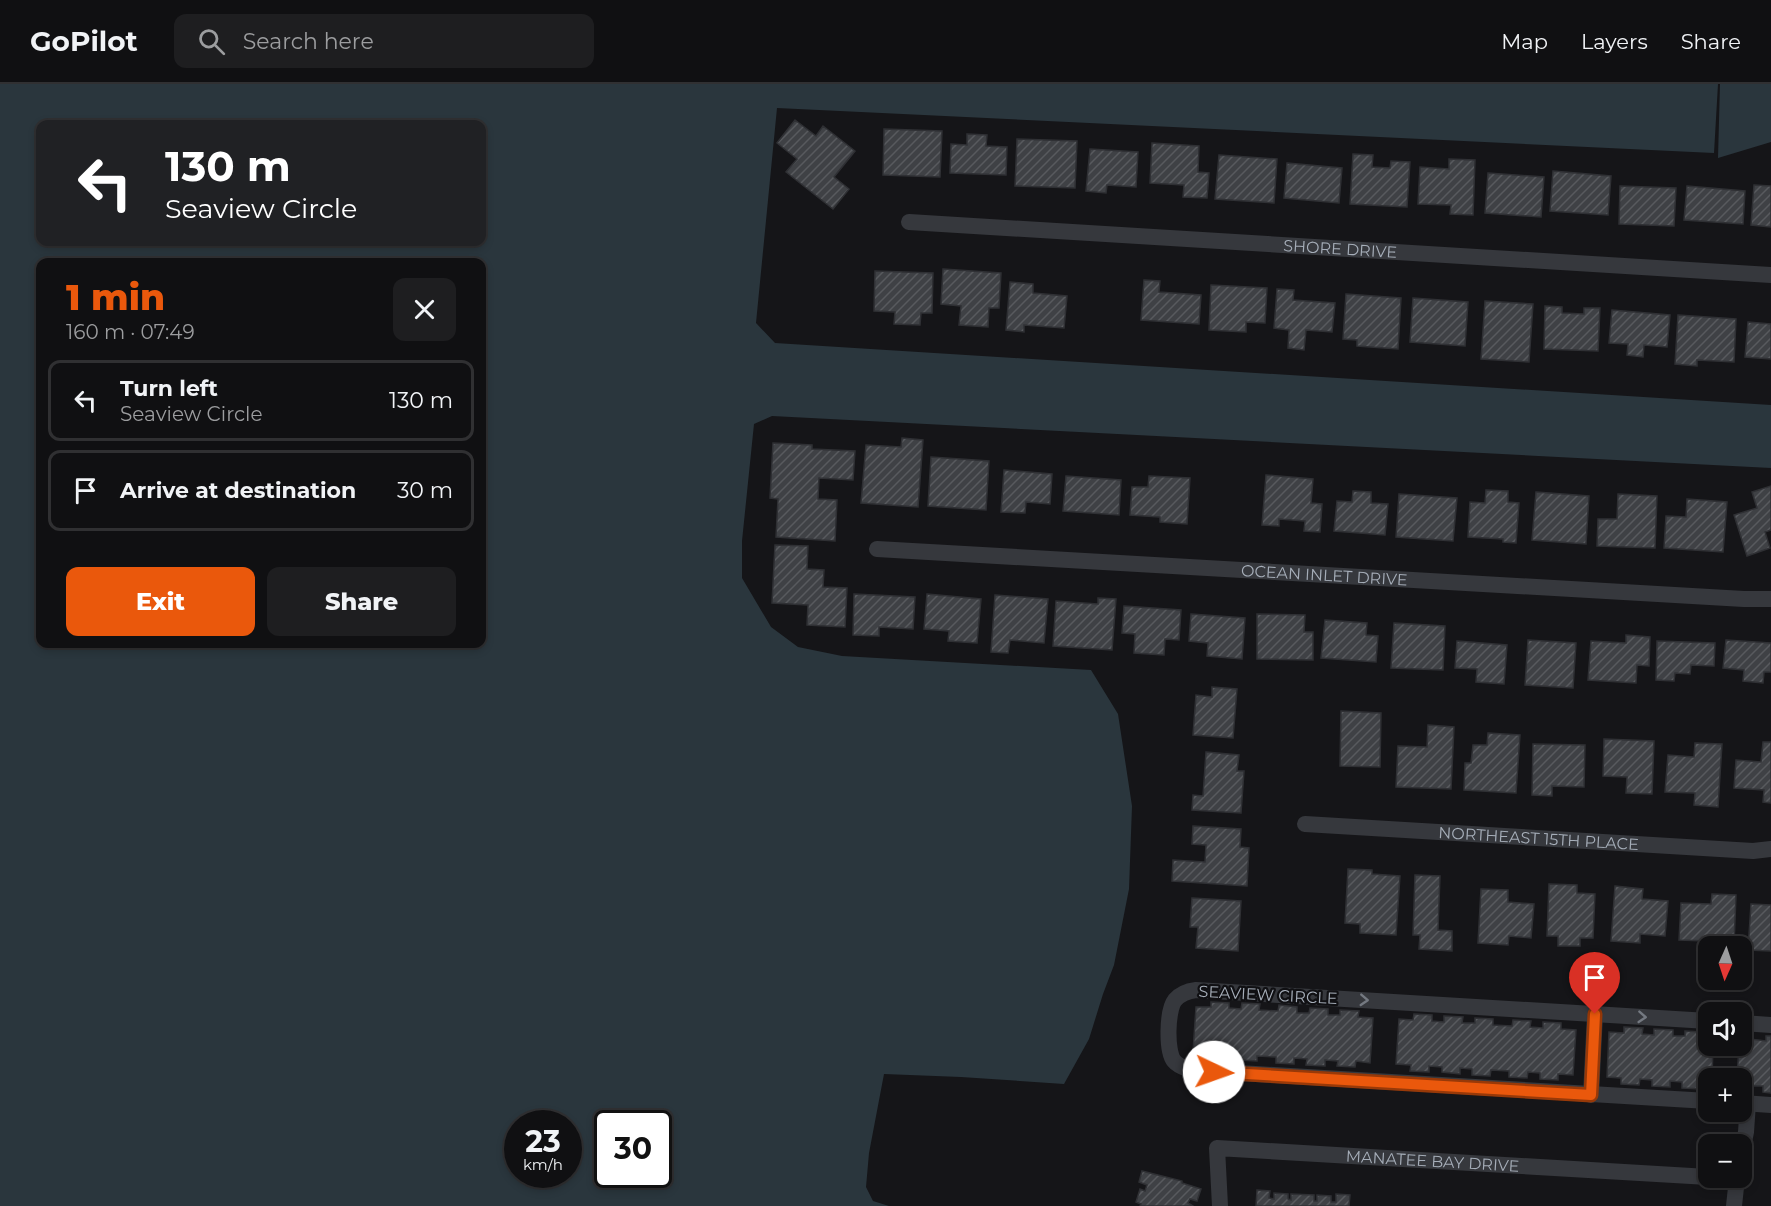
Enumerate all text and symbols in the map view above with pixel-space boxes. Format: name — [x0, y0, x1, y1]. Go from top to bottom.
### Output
search box — [174, 14, 594, 68]
text: GoPilot — [30, 24, 138, 58]
icon: search — [195, 25, 228, 58]
text: Search here — [243, 28, 374, 55]
text: Map — [1501, 29, 1548, 54]
text: Layers — [1581, 29, 1648, 54]
text: Share — [1681, 29, 1741, 54]
text: 130 m — [165, 140, 291, 192]
icon: left — [66, 144, 144, 222]
text: Seaview Circle — [165, 192, 357, 225]
street label: SHORE DRIVE — [1283, 236, 1398, 261]
text: 1 min — [66, 275, 165, 319]
button: close — [393, 278, 456, 341]
text: 160 m · 07:49 — [66, 320, 195, 344]
text: Turn left — [120, 375, 218, 402]
icon: left — [69, 384, 102, 417]
text: 130 m — [389, 387, 453, 414]
text: Seaview Circle — [120, 402, 263, 426]
icon: arrive — [69, 474, 102, 507]
text: Arrive at destination — [120, 477, 356, 504]
text: 30 m — [397, 477, 453, 504]
street label: OCEAN INLET DRIVE — [1241, 561, 1408, 589]
button: Exit — [66, 567, 255, 636]
button: Share — [267, 567, 456, 636]
street label: NORTHEAST 15TH PLACE — [1438, 823, 1639, 854]
north arrow — [1698, 936, 1752, 990]
map controls — [1698, 936, 1752, 1188]
pin — [1569, 952, 1620, 1014]
icon: arrive — [1578, 961, 1611, 994]
street label: SEAVIEW CIRCLE — [1198, 982, 1338, 1008]
one-way arrow — [1359, 994, 1368, 1007]
button: sound — [1698, 1002, 1752, 1056]
one-way arrow — [1638, 1010, 1647, 1023]
position arrow — [1182, 1040, 1246, 1104]
button: + — [1698, 1068, 1752, 1122]
speed limit sign: 30 — [594, 1110, 672, 1188]
text: 23 — [525, 1123, 561, 1160]
button: − — [1698, 1134, 1752, 1188]
street label: MANATEE BAY DRIVE — [1345, 1146, 1520, 1175]
text: km/h — [523, 1155, 563, 1174]

